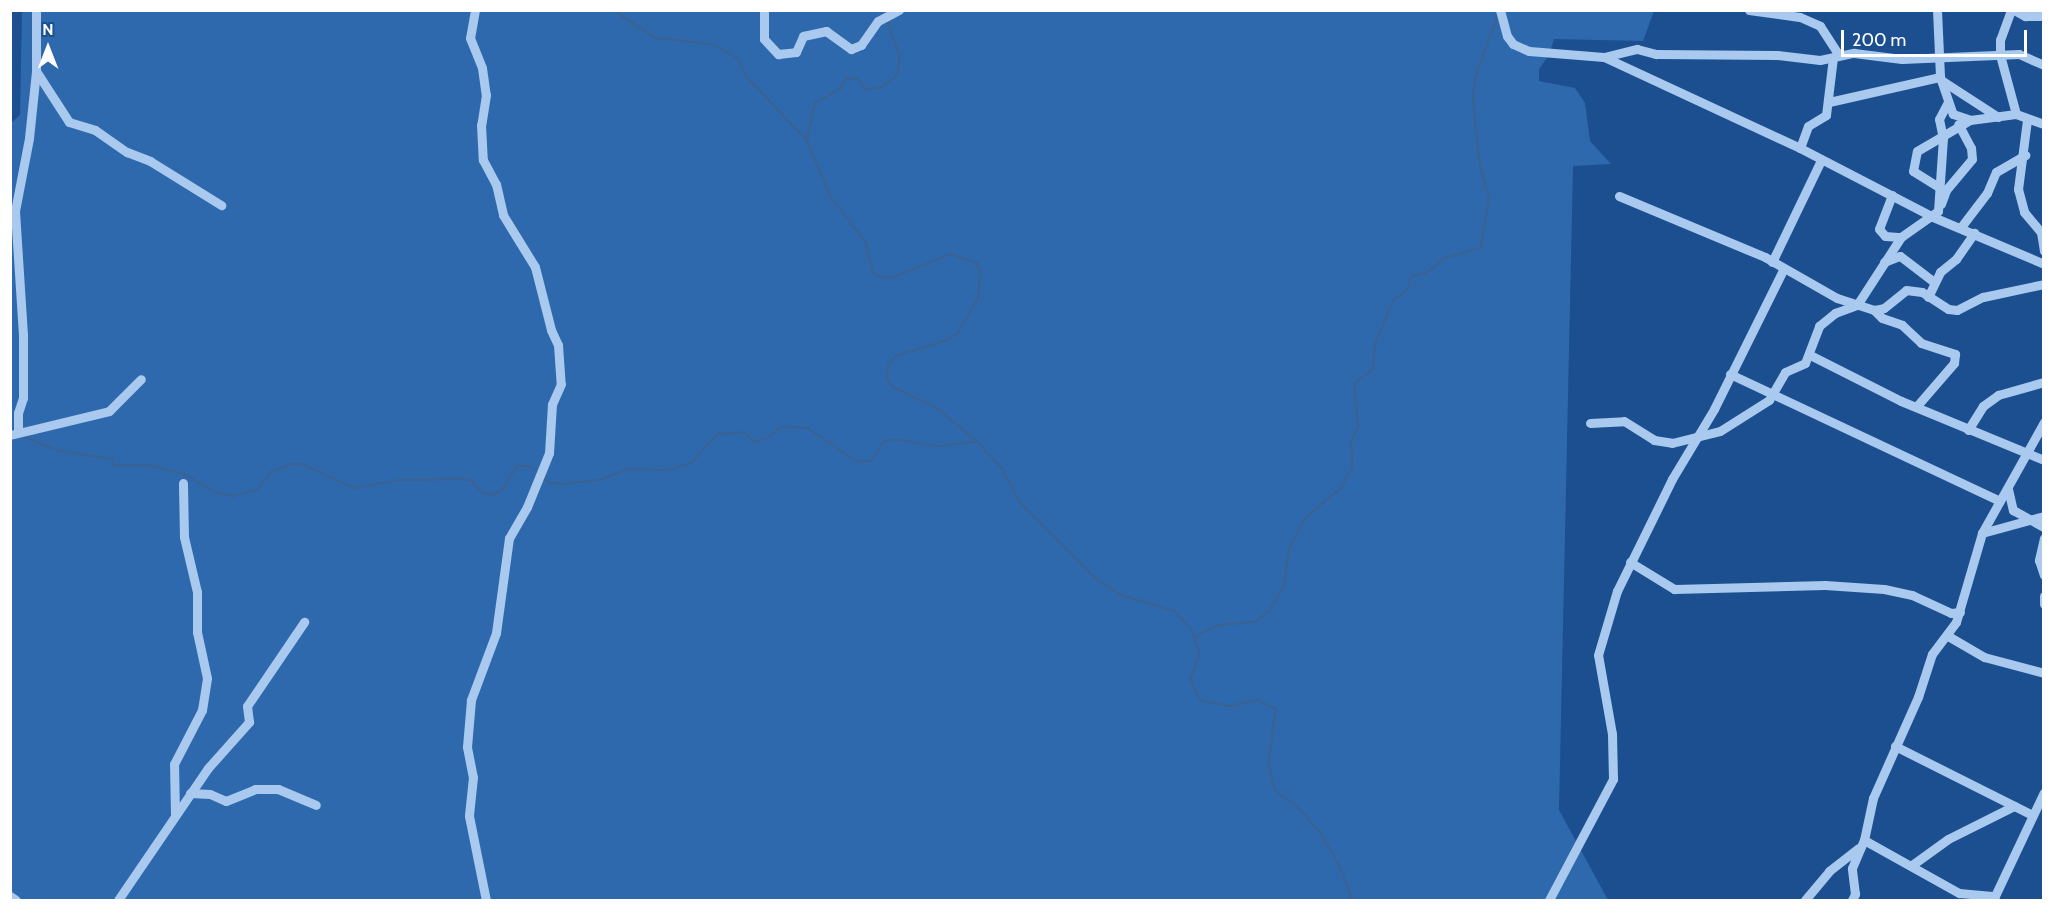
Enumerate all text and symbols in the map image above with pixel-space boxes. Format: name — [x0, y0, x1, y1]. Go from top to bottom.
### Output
north arrow — [18, 18, 78, 78]
scale bar — [1844, 18, 2030, 56]
text: N — [42, 20, 54, 39]
text: 200 m — [1852, 29, 1906, 51]

